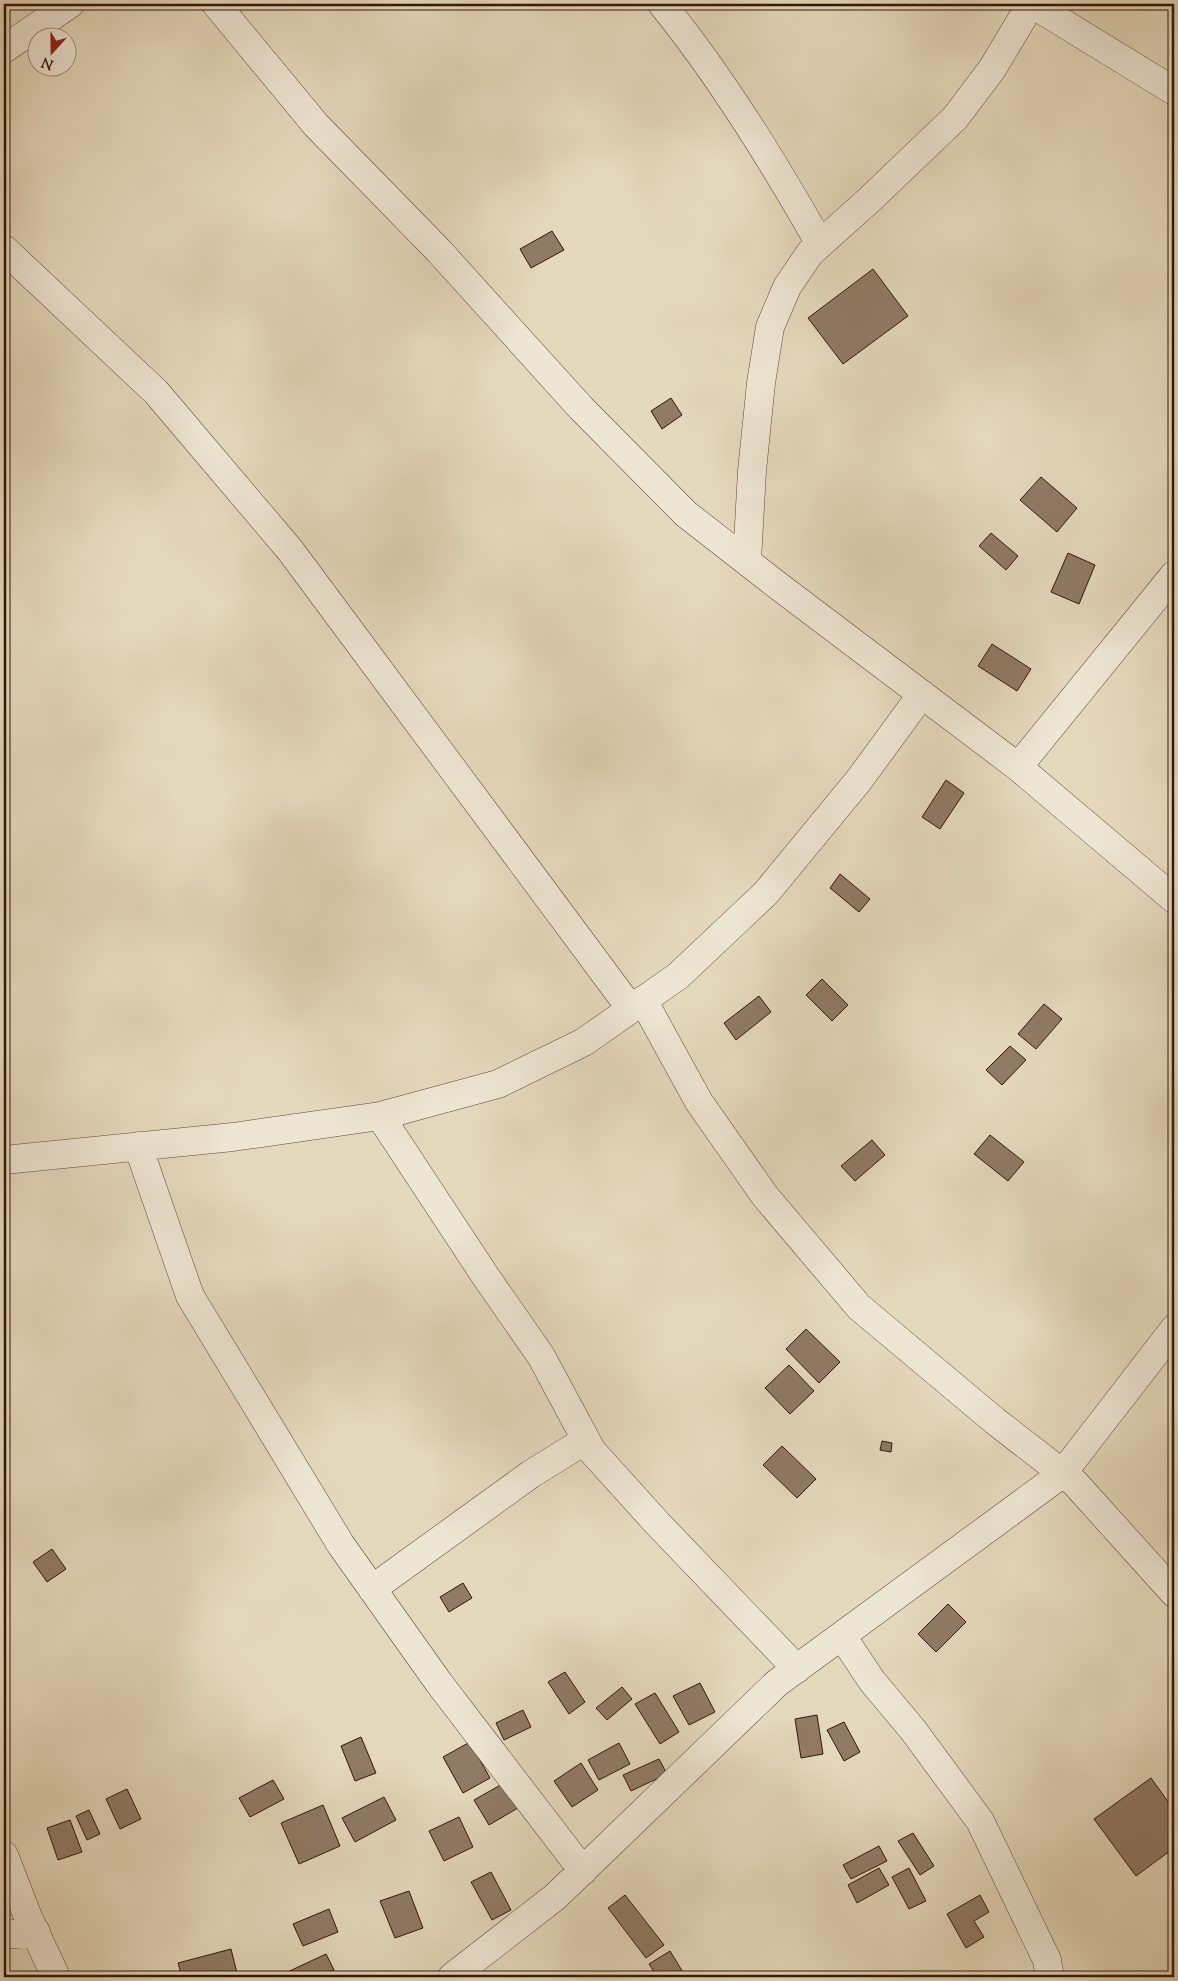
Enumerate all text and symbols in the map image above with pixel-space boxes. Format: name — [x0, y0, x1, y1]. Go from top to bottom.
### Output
north arrow — [28, 28, 78, 78]
text: N — [39, 51, 57, 74]

